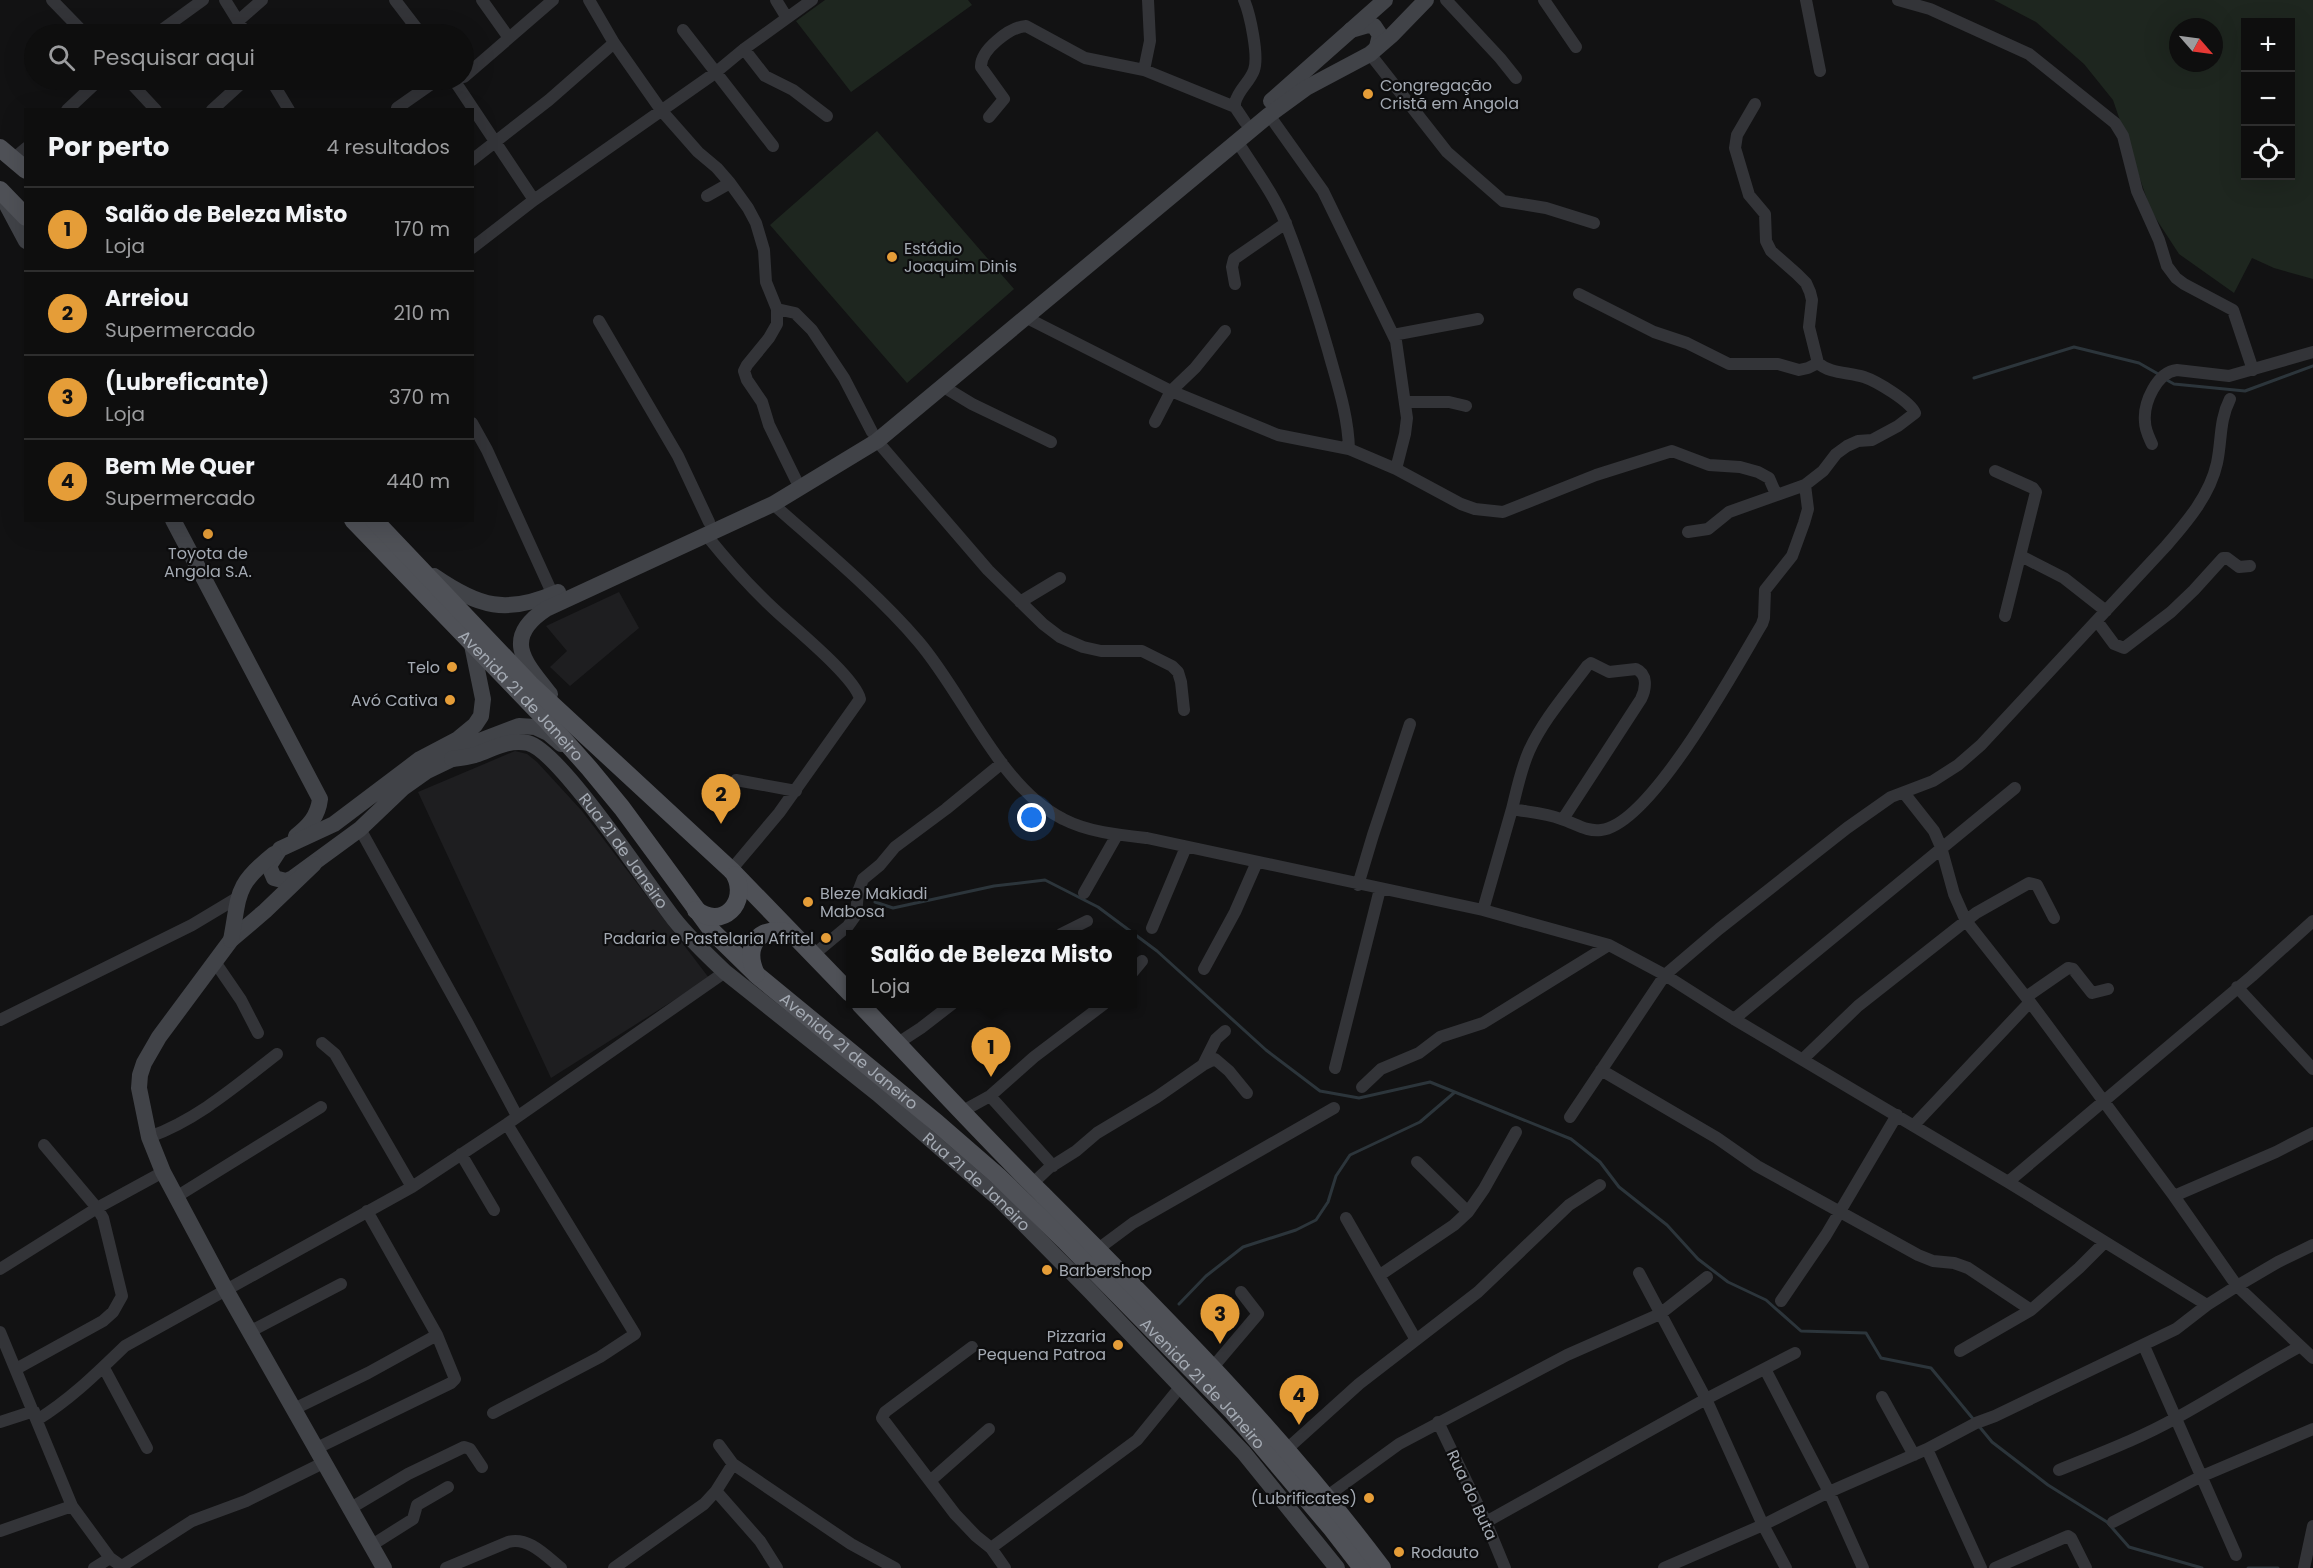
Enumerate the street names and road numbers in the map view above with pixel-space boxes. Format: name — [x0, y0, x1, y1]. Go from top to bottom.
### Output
street label: Avenida 21 de Janeiro — [453, 625, 589, 766]
street label: Rua 21 de Janeiro — [574, 788, 674, 913]
street label: Avenida 21 de Janeiro — [775, 987, 923, 1115]
street label: Rua 21 de Janeiro — [918, 1126, 1036, 1236]
street label: Avenida 21 de Janeiro — [1135, 1313, 1271, 1454]
street label: Rua do Buta — [1441, 1446, 1503, 1544]

